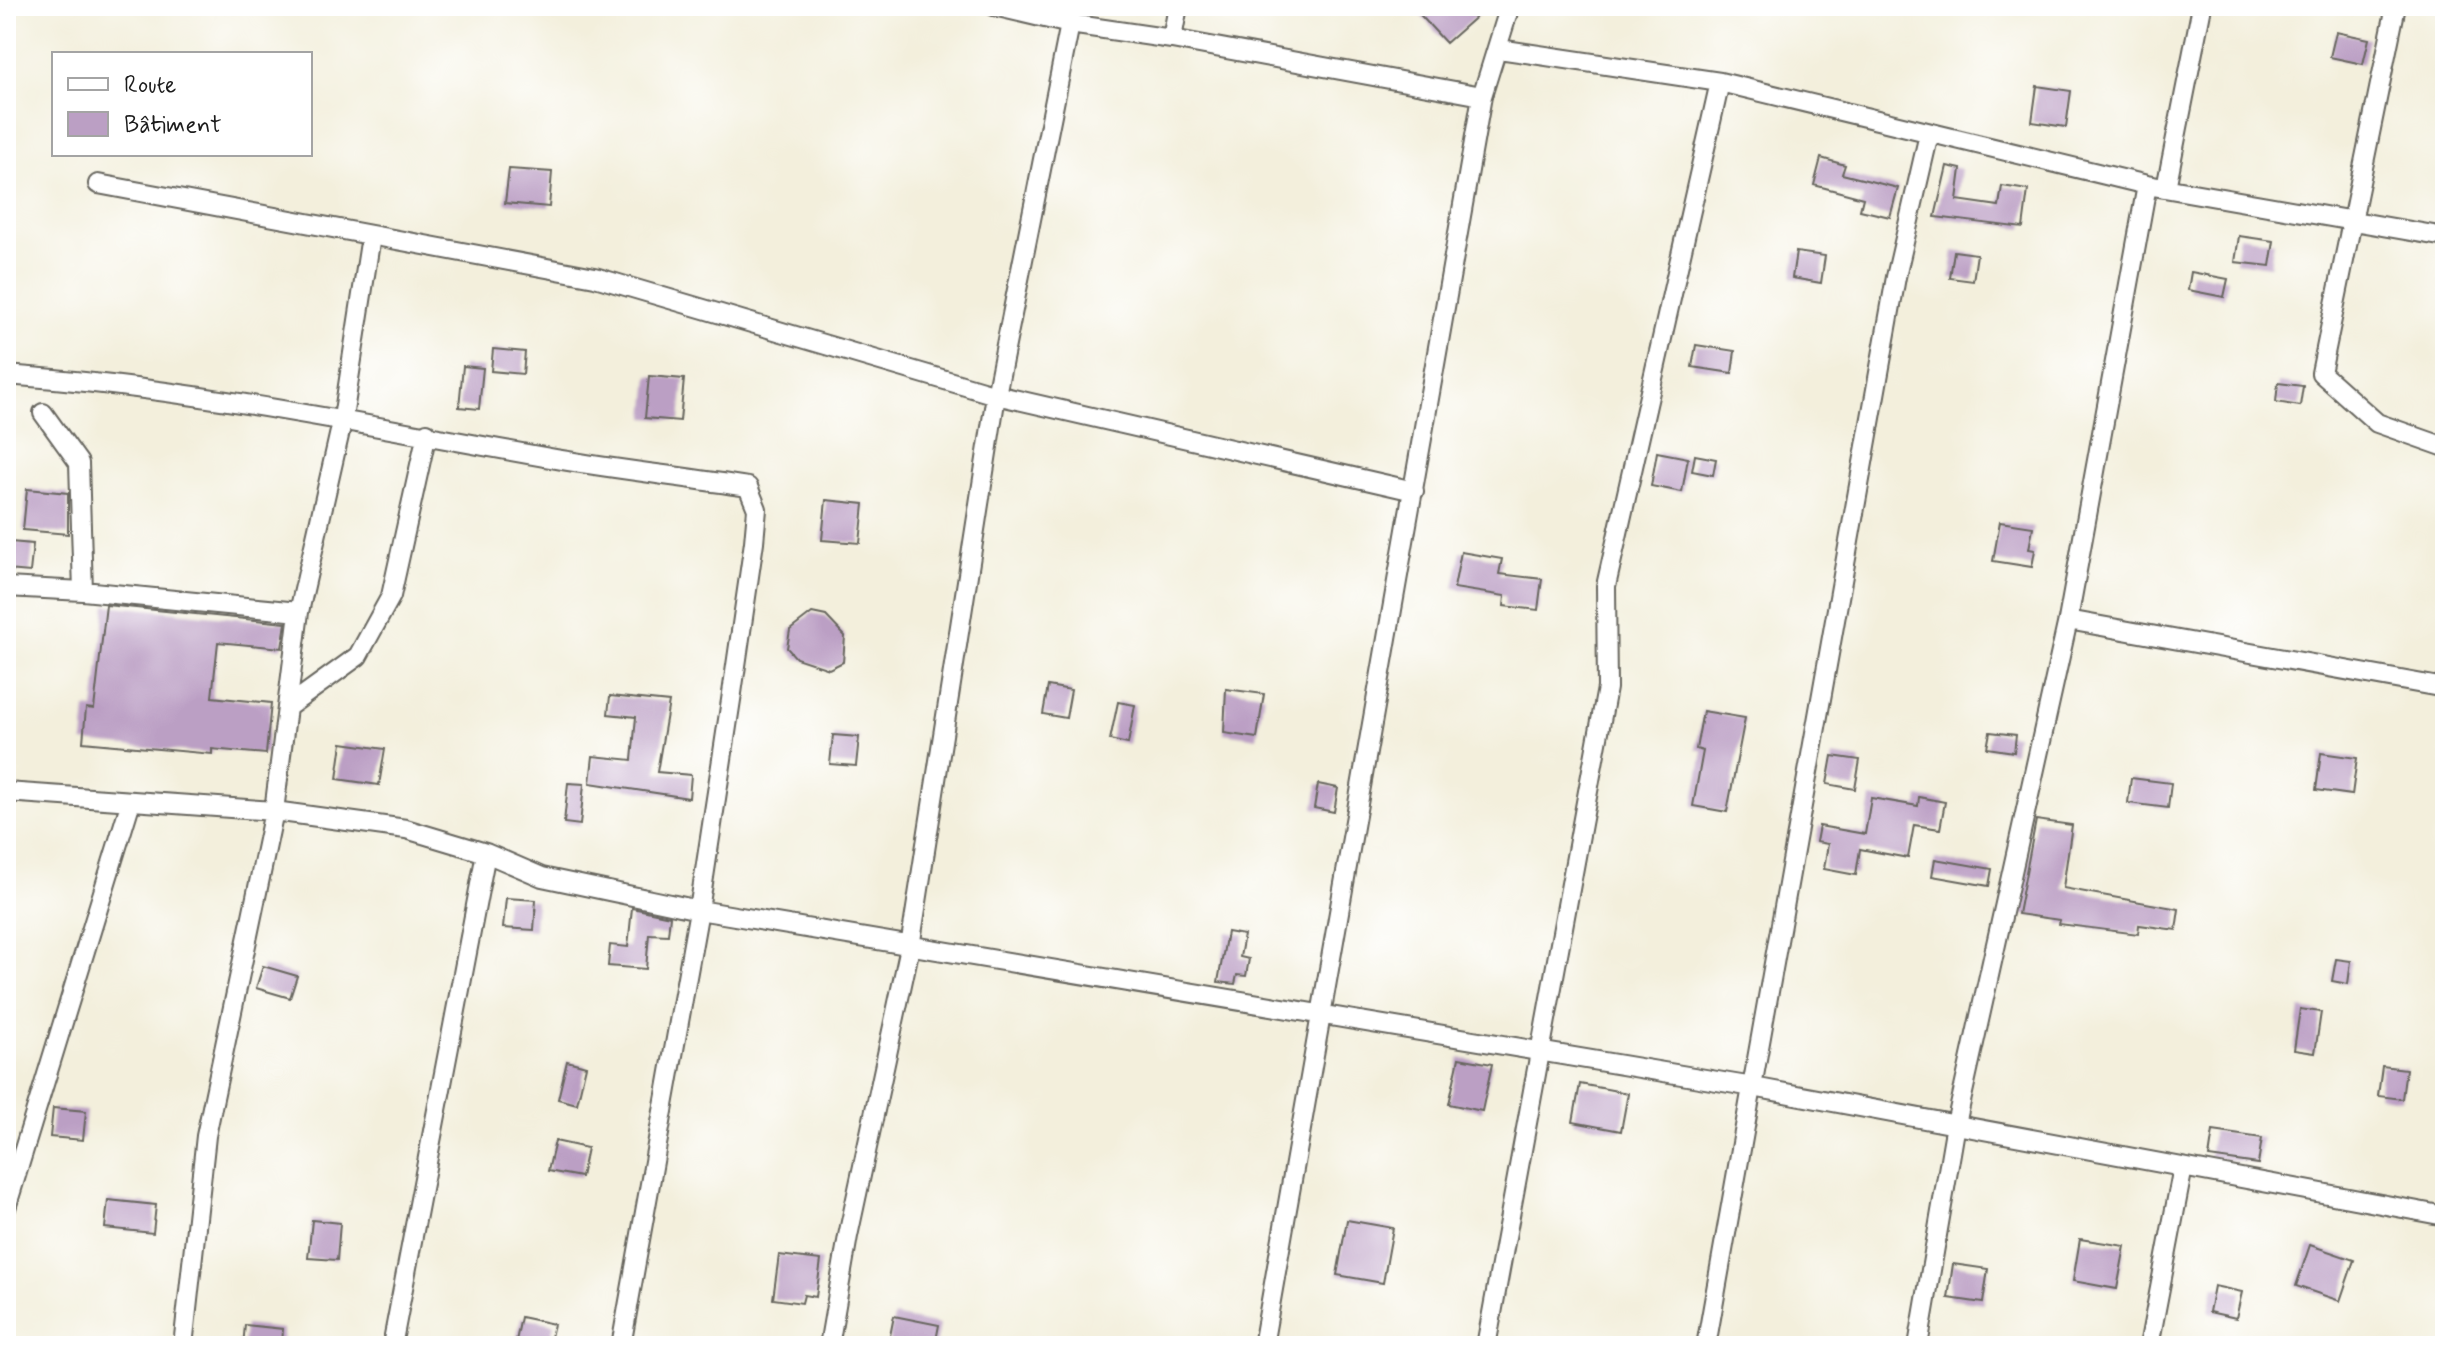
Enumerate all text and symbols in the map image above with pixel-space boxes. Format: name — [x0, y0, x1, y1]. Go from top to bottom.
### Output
legend — [52, 52, 312, 156]
text: Route — [124, 70, 176, 101]
text: Bâtiment — [124, 110, 222, 141]

